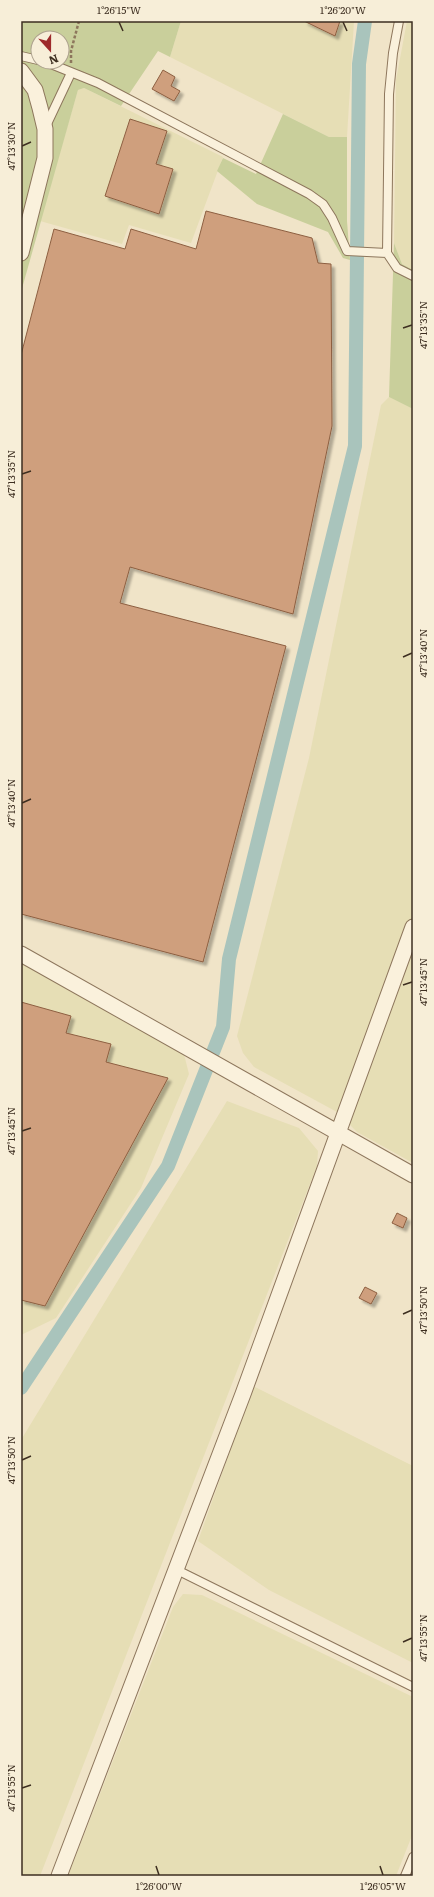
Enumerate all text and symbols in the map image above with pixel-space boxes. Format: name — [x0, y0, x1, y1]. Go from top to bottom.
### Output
text: 1°26'15"W — [97, 2, 141, 17]
text: 1°26'20"W — [320, 2, 366, 17]
north arrow — [30, 30, 70, 70]
text: N — [47, 51, 61, 69]
text: 47°13'30"N — [3, 122, 18, 170]
text: 47°13'35"N — [415, 301, 430, 349]
text: 47°13'35"N — [3, 450, 18, 498]
text: 47°13'40"N — [415, 629, 430, 677]
text: 47°13'40"N — [3, 779, 18, 827]
text: 47°13'45"N — [415, 958, 430, 1006]
text: 47°13'45"N — [3, 1107, 18, 1155]
text: 47°13'50"N — [415, 1286, 430, 1334]
text: 47°13'50"N — [3, 1436, 18, 1484]
text: 47°13'55"N — [415, 1614, 430, 1662]
text: 47°13'55"N — [3, 1764, 18, 1812]
text: 1°26'00"W — [136, 1878, 182, 1893]
text: 1°26'05"W — [360, 1878, 406, 1893]

